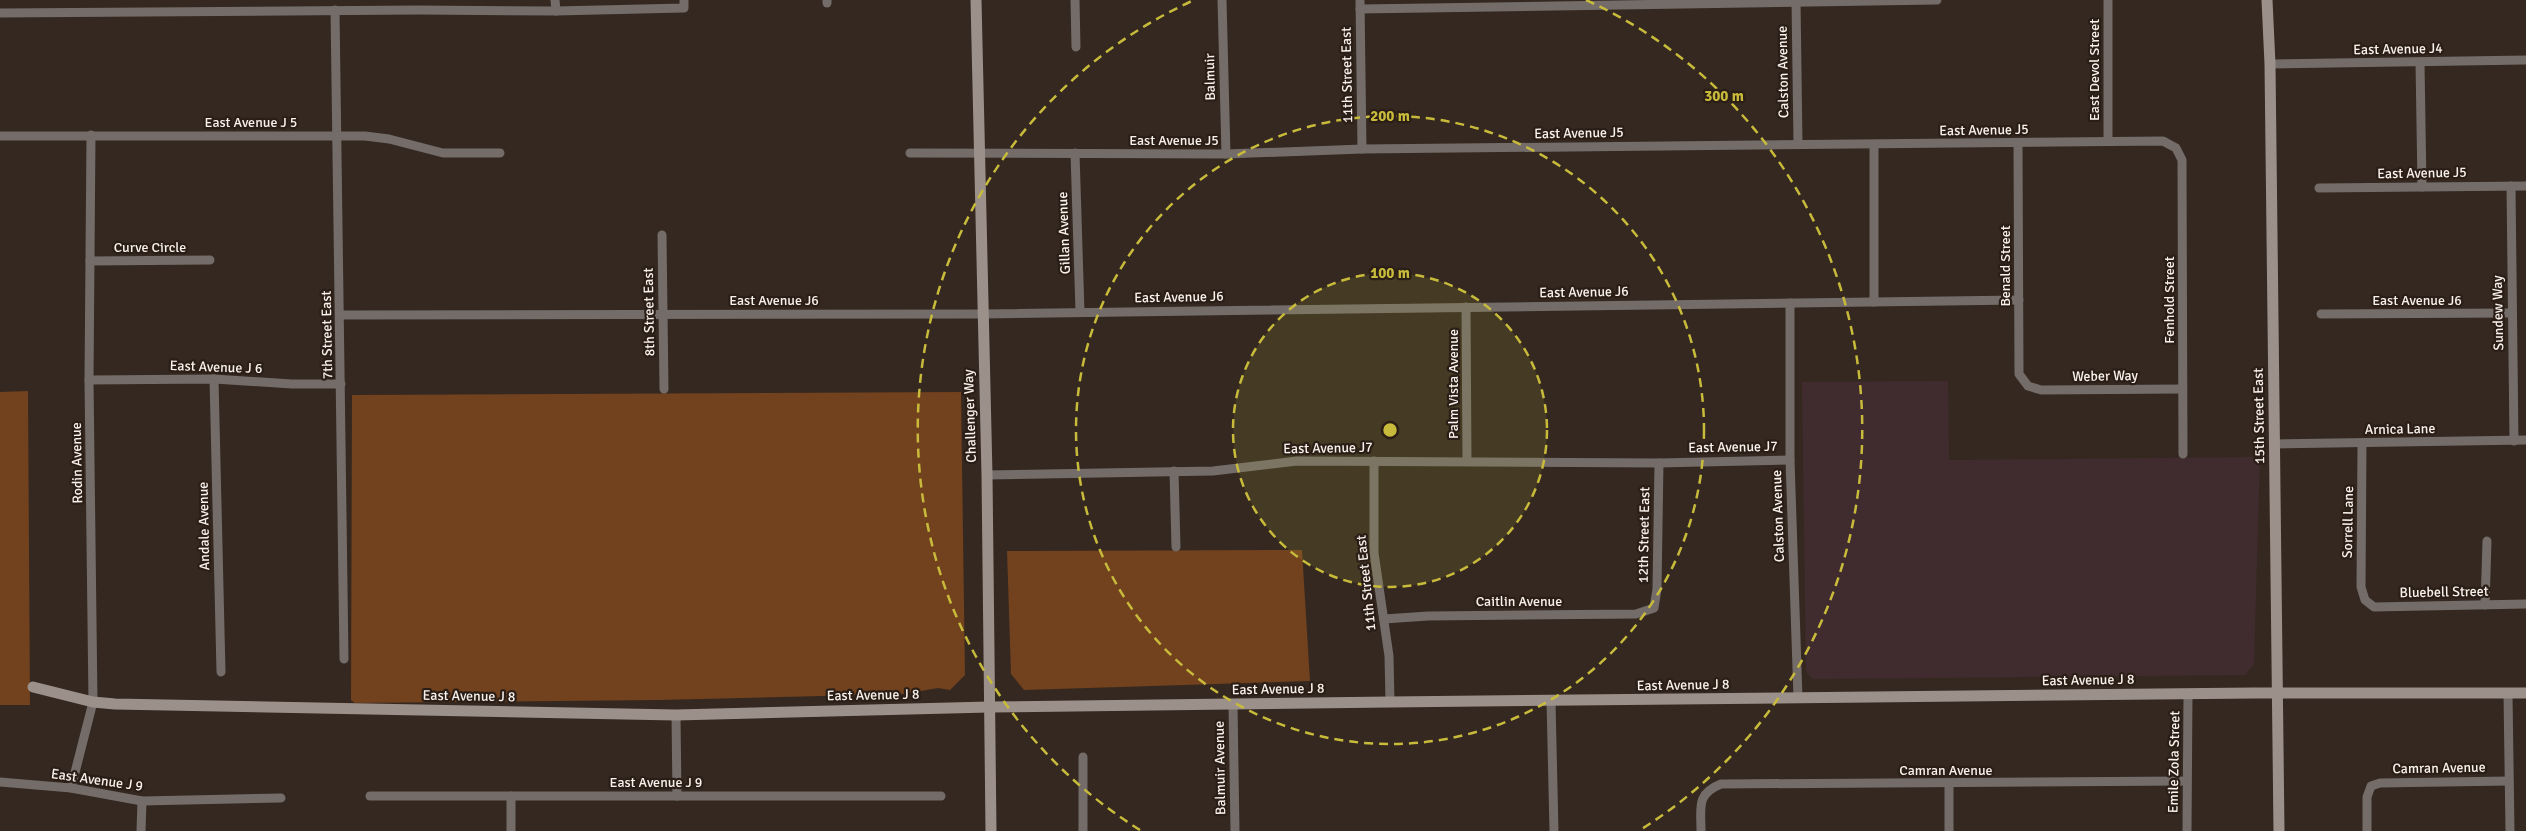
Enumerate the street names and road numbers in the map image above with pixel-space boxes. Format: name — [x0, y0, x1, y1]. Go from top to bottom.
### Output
street label: East Devol Street — [2086, 19, 2103, 121]
street label: Calston Avenue — [1774, 26, 1792, 118]
street label: 11th Street East — [1338, 27, 1356, 123]
street label: East Avenue J4 — [2353, 40, 2443, 58]
street label: Balmuir — [1201, 52, 1219, 101]
street label: East Avenue J 5 — [205, 114, 297, 131]
street label: East Avenue J5 — [1939, 121, 2029, 139]
street label: East Avenue J5 — [1534, 124, 1624, 142]
street label: East Avenue J5 — [1129, 132, 1219, 149]
street label: East Avenue J5 — [2377, 164, 2467, 182]
street label: Gillan Avenue — [1054, 191, 1074, 275]
street label: Benald Street — [1997, 225, 2014, 307]
street label: Curve Circle — [114, 239, 186, 256]
street label: Fenhold Street — [2161, 256, 2178, 344]
street label: 8th Street East — [640, 267, 658, 356]
street label: Sundew Way — [2489, 275, 2507, 351]
street label: East Avenue J6 — [1539, 283, 1629, 301]
street label: East Avenue J6 — [1134, 288, 1224, 306]
street label: 7th Street East — [318, 290, 336, 379]
street label: East Avenue J6 — [729, 292, 819, 309]
street label: East Avenue J6 — [2372, 292, 2462, 309]
street label: Palm Vista Avenue — [1445, 329, 1462, 439]
street label: East Avenue J 6 — [169, 357, 263, 377]
street label: Weber Way — [2072, 367, 2139, 385]
street label: 15th Street East — [2250, 368, 2268, 464]
street label: Challenger Way — [960, 369, 980, 463]
street label: Arnica Lane — [2364, 420, 2436, 438]
street label: Rodin Avenue — [68, 422, 86, 504]
street label: East Avenue J7 — [1688, 438, 1778, 456]
street label: East Avenue J7 — [1283, 439, 1373, 457]
street label: Calston Avenue — [1768, 470, 1788, 562]
street label: Andale Avenue — [195, 482, 213, 570]
street label: Sorrell Lane — [2339, 486, 2357, 558]
street label: 12th Street East — [1635, 487, 1653, 583]
street label: 11th Street East — [1353, 534, 1379, 632]
street label: Bluebell Street — [2399, 583, 2489, 601]
street label: Caitlin Avenue — [1476, 593, 1562, 610]
street label: East Avenue J 8 — [2041, 671, 2135, 689]
street label: East Avenue J 8 — [1636, 676, 1730, 694]
street label: East Avenue J 8 — [1231, 680, 1325, 698]
street label: East Avenue J 8 — [826, 686, 920, 704]
street label: East Avenue J 8 — [422, 687, 516, 705]
street label: Emile Zola Street — [2165, 711, 2183, 813]
street label: Balmuir Avenue — [1211, 721, 1229, 815]
street label: Camran Avenue — [2392, 759, 2486, 777]
street label: Camran Avenue — [1899, 762, 1993, 779]
street label: East Avenue J 9 — [50, 765, 144, 795]
street label: East Avenue J 9 — [610, 774, 702, 791]

